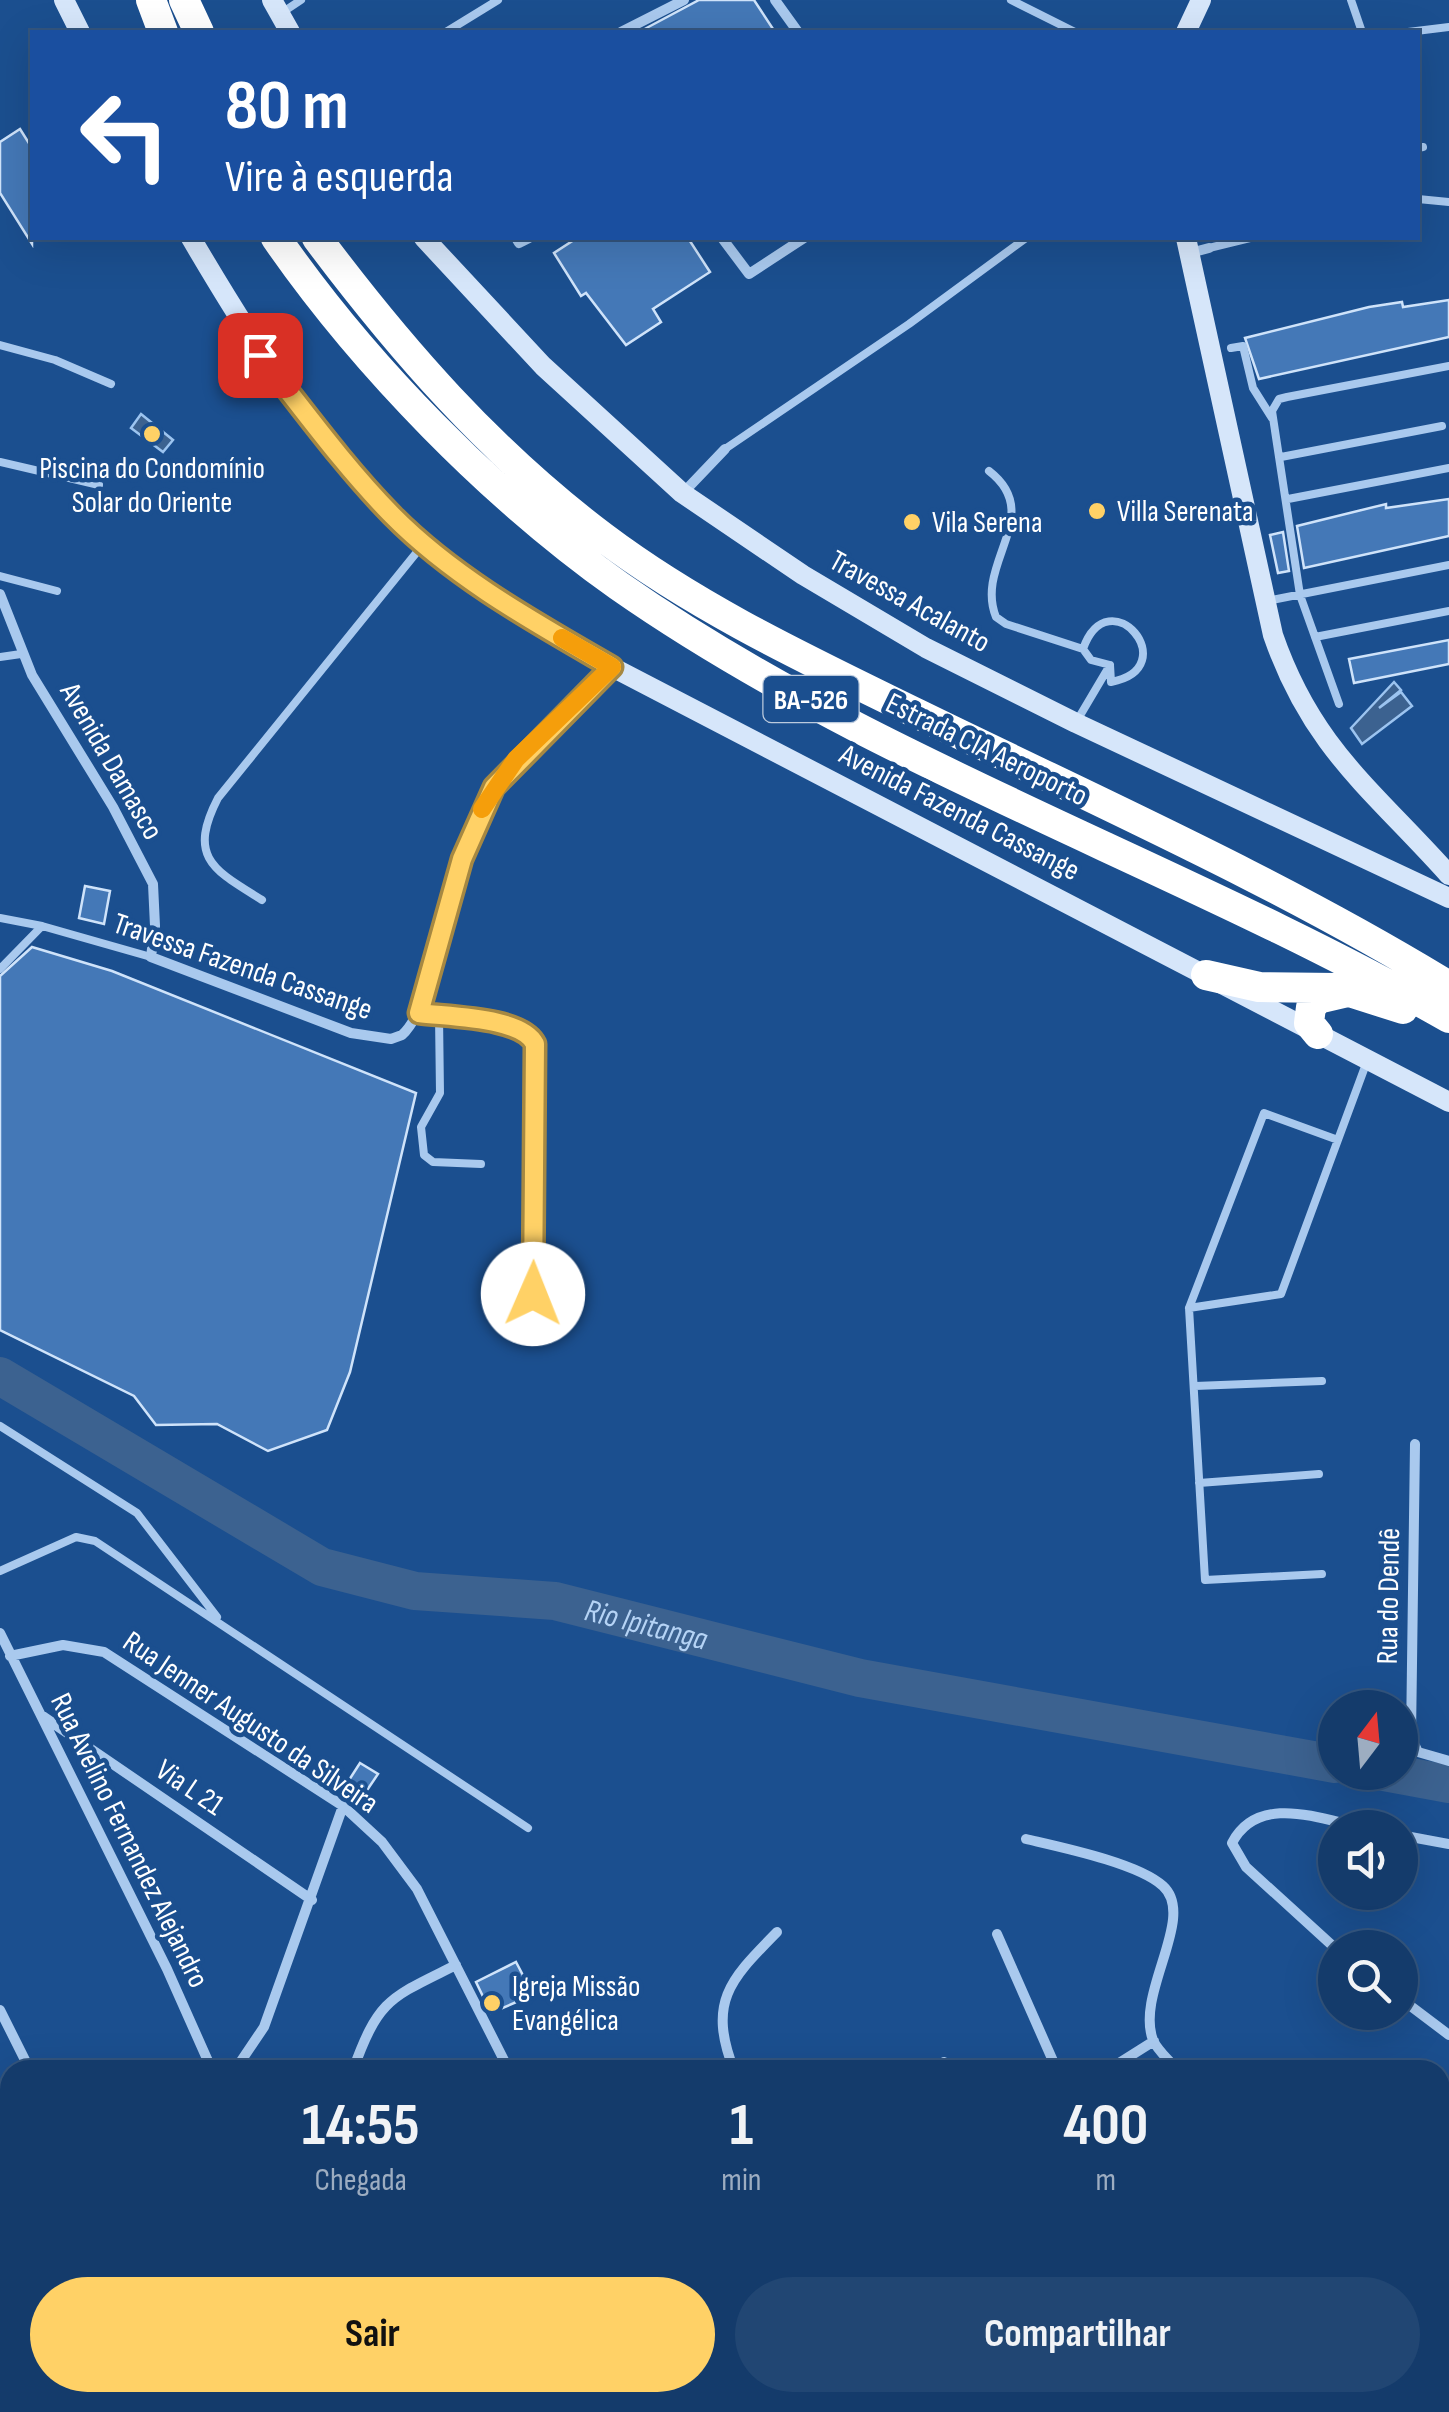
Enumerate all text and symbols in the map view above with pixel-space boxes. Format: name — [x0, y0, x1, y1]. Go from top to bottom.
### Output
text: 80 m — [225, 65, 349, 149]
icon: left — [60, 70, 190, 200]
text: Vire à esquerda — [225, 150, 454, 205]
pin — [218, 313, 303, 398]
icon: arrive — [233, 328, 288, 383]
marker: Piscina do Condomínio Solar do Oriente — [141, 423, 163, 445]
place label: Piscina do Condomínio Solar do Oriente — [39, 451, 265, 521]
place label: Villa Serenata — [1117, 494, 1254, 530]
marker: Villa Serenata — [1086, 500, 1108, 522]
place label: Vila Serena — [932, 505, 1042, 541]
marker: Vila Serena — [901, 511, 923, 533]
street label: Travessa Acalanto — [823, 543, 996, 661]
street label: Avenida Damasco — [51, 676, 171, 846]
road number: BA-526 — [764, 676, 858, 722]
street label: Estrada CIA Aeroporto — [880, 685, 1093, 814]
street label: Avenida Fazenda Cassange — [833, 736, 1086, 889]
street label: Travessa Fazenda Cassange — [108, 906, 377, 1028]
position arrow — [481, 1242, 585, 1346]
street label: Rua do Dendê — [1370, 1527, 1408, 1665]
water label: Rio Ipitanga — [581, 1591, 711, 1660]
street label: Rua Jenner Augusto da Silveira — [116, 1624, 385, 1822]
street label: Rua Avelino Fernandez Alejandro — [42, 1687, 216, 1994]
north arrow — [1318, 1690, 1418, 1790]
map controls — [1318, 1690, 1418, 2030]
street label: Via L 21 — [149, 1752, 231, 1824]
button: sound — [1318, 1810, 1418, 1910]
button: search — [1318, 1930, 1418, 2030]
place label: Igreja Missão Evangélica — [512, 1969, 640, 2039]
marker: Igreja Missão Evangélica — [481, 1992, 503, 2014]
text: 14:55 — [302, 2090, 420, 2162]
text: 1 — [730, 2090, 753, 2162]
text: 400 — [1063, 2090, 1148, 2162]
text: Chegada — [314, 2161, 407, 2200]
text: min — [721, 2161, 762, 2200]
text: m — [1095, 2161, 1116, 2200]
button: Sair — [30, 2277, 715, 2392]
button: Compartilhar — [735, 2277, 1420, 2392]

